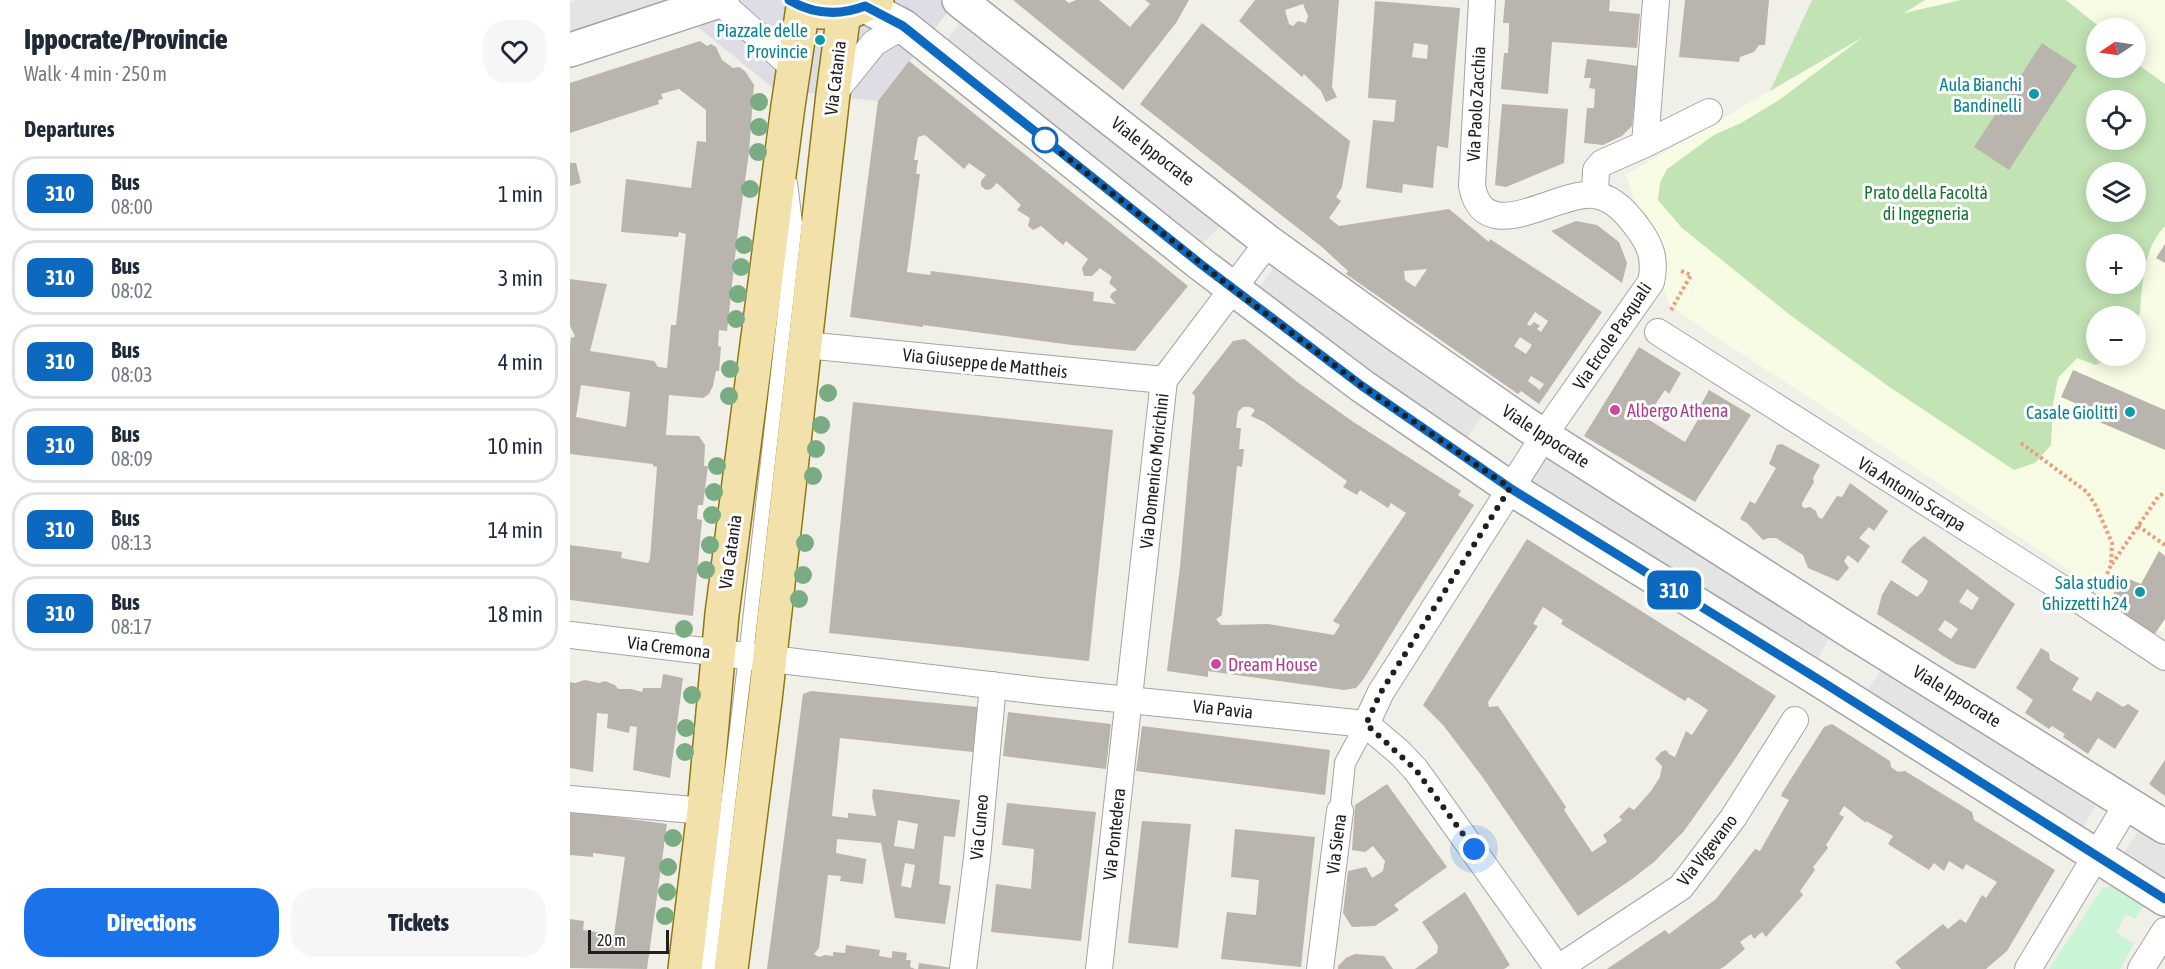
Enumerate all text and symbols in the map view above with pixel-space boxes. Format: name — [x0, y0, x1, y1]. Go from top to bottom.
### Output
north arrow — [2086, 18, 2146, 78]
map controls — [2086, 18, 2146, 366]
button: heart — [483, 20, 546, 83]
place label: Piazzale delle Provincie — [716, 20, 808, 62]
text: Ippocrate/Provincie — [24, 23, 228, 55]
marker: Piazzale delle Provincie — [813, 33, 827, 47]
street label: Via Catania — [820, 39, 850, 117]
street label: Via Paolo Zacchia — [1462, 46, 1490, 162]
text: Walk · 4 min · 250 m — [24, 62, 167, 85]
place label: Aula Bianchi Bandinelli — [1940, 74, 2022, 116]
marker: Aula Bianchi Bandinelli — [2027, 87, 2041, 101]
button: locate — [2086, 90, 2146, 150]
street label: Viale Ippocrate — [1107, 112, 1199, 190]
text: Departures — [24, 116, 114, 142]
unlabelled marker — [1032, 127, 1058, 153]
button: layers — [2086, 162, 2146, 222]
text: Bus — [111, 169, 140, 195]
text: 310 — [45, 181, 75, 205]
text: 1 min — [498, 181, 543, 207]
park label: Prato della Facoltà di Ingegneria — [1864, 182, 1988, 224]
text: 08:00 — [111, 195, 153, 218]
button: + — [2086, 234, 2146, 294]
text: Bus — [111, 253, 140, 279]
text: 310 — [45, 265, 75, 289]
text: 3 min — [498, 265, 543, 291]
street label: Via Ercole Pasquali — [1568, 278, 1656, 394]
text: 08:02 — [111, 279, 153, 302]
button: − — [2086, 306, 2146, 366]
text: Bus — [111, 337, 140, 363]
street label: Via Giuseppe de Mattheis — [901, 344, 1069, 382]
text: 310 — [45, 349, 75, 373]
text: 4 min — [498, 349, 543, 375]
text: 08:03 — [111, 363, 153, 386]
street label: Via Domenico Morichini — [1135, 392, 1173, 550]
street label: Viale Ippocrate — [1498, 400, 1594, 472]
place label: Albergo Athena — [1627, 400, 1728, 421]
place label: Casale Giolitti — [2026, 402, 2118, 423]
marker: Albergo Athena — [1608, 403, 1622, 417]
marker: Casale Giolitti — [2123, 405, 2137, 419]
text: Bus — [111, 421, 140, 447]
text: 310 — [45, 433, 75, 457]
text: 10 min — [488, 433, 543, 459]
text: 08:09 — [111, 447, 153, 470]
street label: Via Antonio Scarpa — [1854, 452, 1970, 536]
text: Bus — [111, 505, 140, 531]
street label: Via Catania — [714, 513, 746, 591]
text: 310 — [45, 517, 75, 541]
text: 14 min — [488, 517, 543, 543]
text: 08:13 — [111, 531, 152, 554]
line badge: 310 — [1640, 570, 1708, 610]
place label: Sala studio Ghizzetti h24 — [2042, 572, 2128, 614]
text: 310 — [1659, 578, 1689, 602]
marker: Sala studio Ghizzetti h24 — [2133, 585, 2147, 599]
text: Bus — [111, 589, 140, 615]
text: 310 — [45, 601, 75, 625]
text: 18 min — [488, 601, 543, 627]
text: 08:17 — [111, 615, 152, 638]
street label: Via Cremona — [626, 631, 712, 663]
place label: Dream House — [1228, 654, 1318, 675]
marker: Dream House — [1209, 657, 1223, 671]
street label: Viale Ippocrate — [1909, 661, 2005, 731]
street label: Via Pavia — [1192, 695, 1254, 723]
street label: Via Pontedera — [1099, 787, 1129, 881]
street label: Via Cuneo — [966, 793, 992, 861]
street label: Via Vigevano — [1673, 810, 1741, 890]
street label: Via Siena — [1322, 813, 1350, 875]
your location — [1459, 834, 1489, 864]
button: Directions — [24, 888, 279, 957]
button: Tickets — [291, 888, 546, 957]
scale bar — [588, 927, 669, 954]
text: 20 m — [597, 931, 626, 949]

